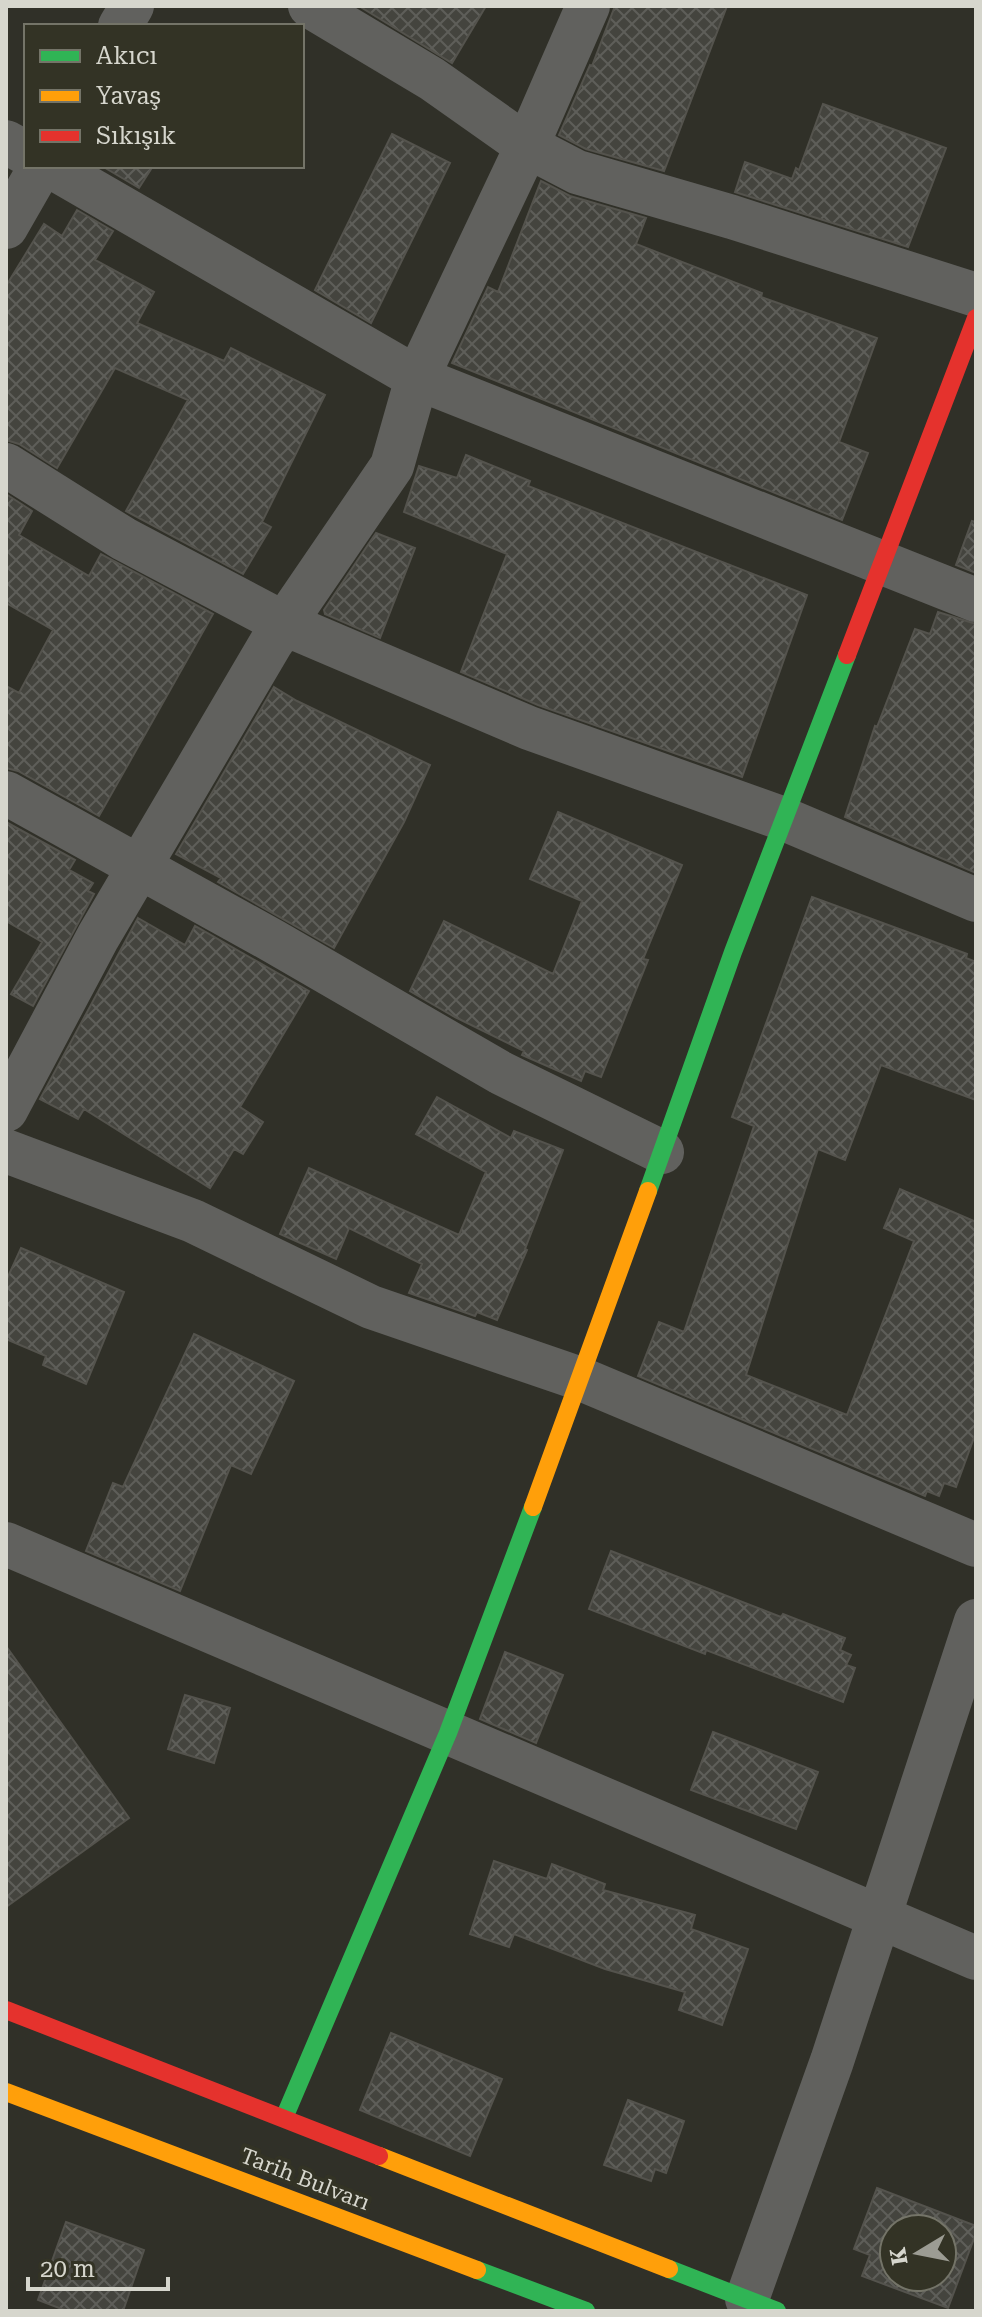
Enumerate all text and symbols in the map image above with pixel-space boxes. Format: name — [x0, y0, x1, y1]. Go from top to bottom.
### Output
legend — [24, 24, 304, 168]
text: Akıcı — [96, 42, 157, 70]
text: Yavaş — [96, 82, 161, 110]
text: Sıkışık — [96, 122, 176, 150]
street label: Tarih Bulvarı — [237, 2143, 373, 2215]
north arrow — [878, 2213, 958, 2293]
scale bar — [28, 2241, 168, 2291]
text: K — [885, 2246, 913, 2267]
text: 20 m — [40, 2255, 95, 2283]

